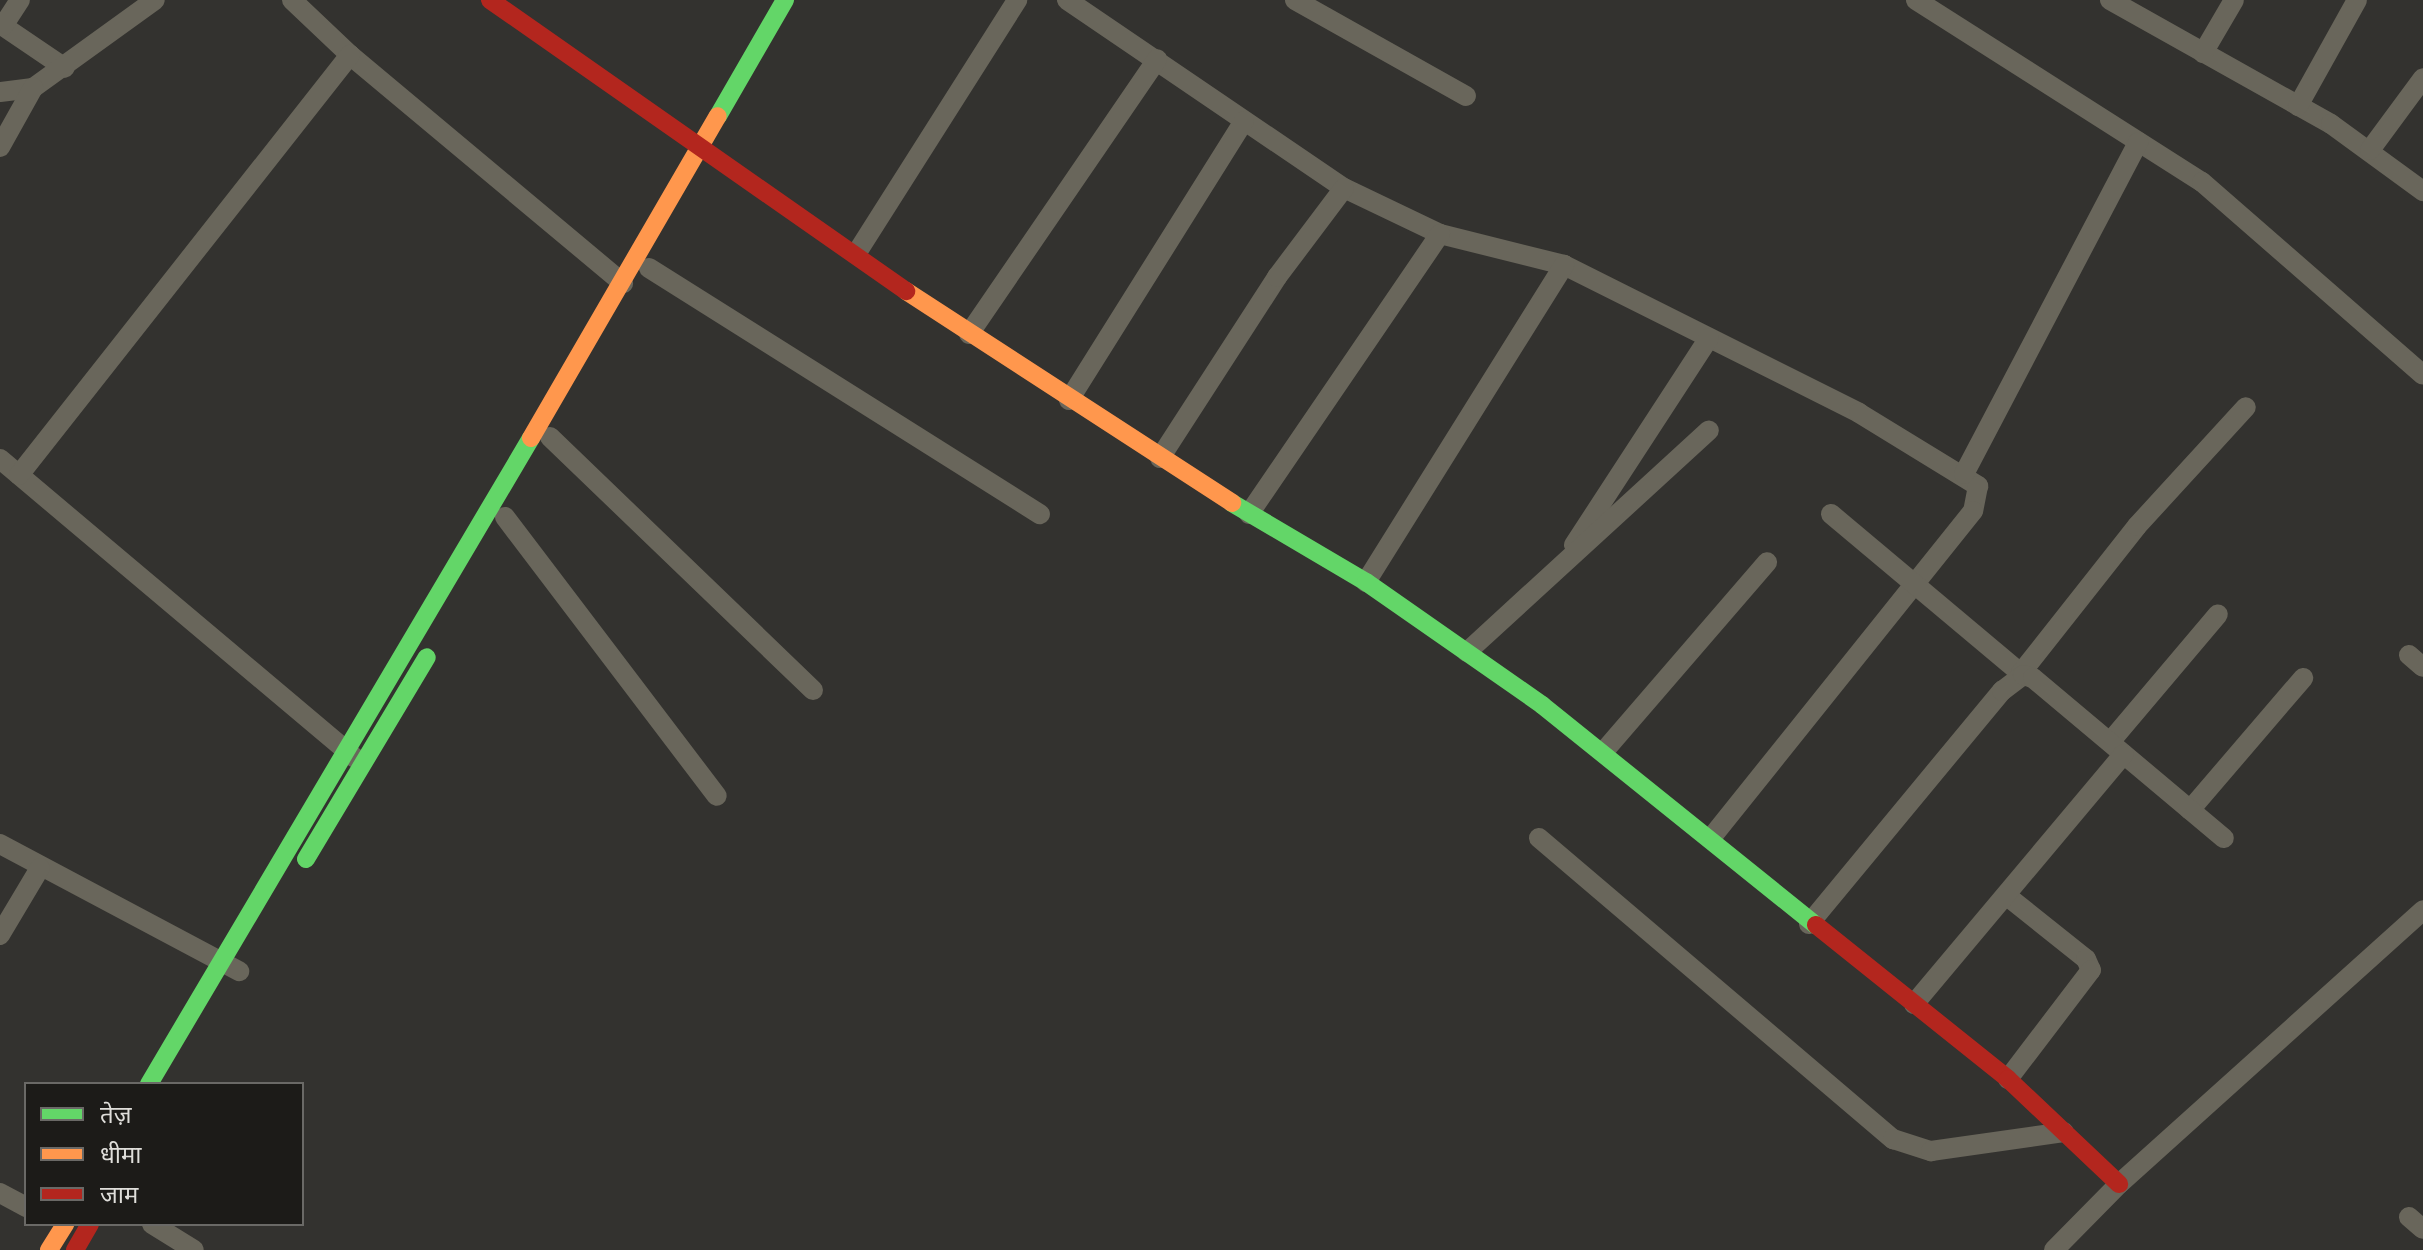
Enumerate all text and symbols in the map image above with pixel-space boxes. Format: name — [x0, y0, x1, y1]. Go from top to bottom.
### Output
legend — [24, 1082, 304, 1226]
text: तेज़ — [100, 1095, 132, 1130]
text: धीमा — [100, 1135, 142, 1170]
text: जाम — [100, 1175, 138, 1210]

